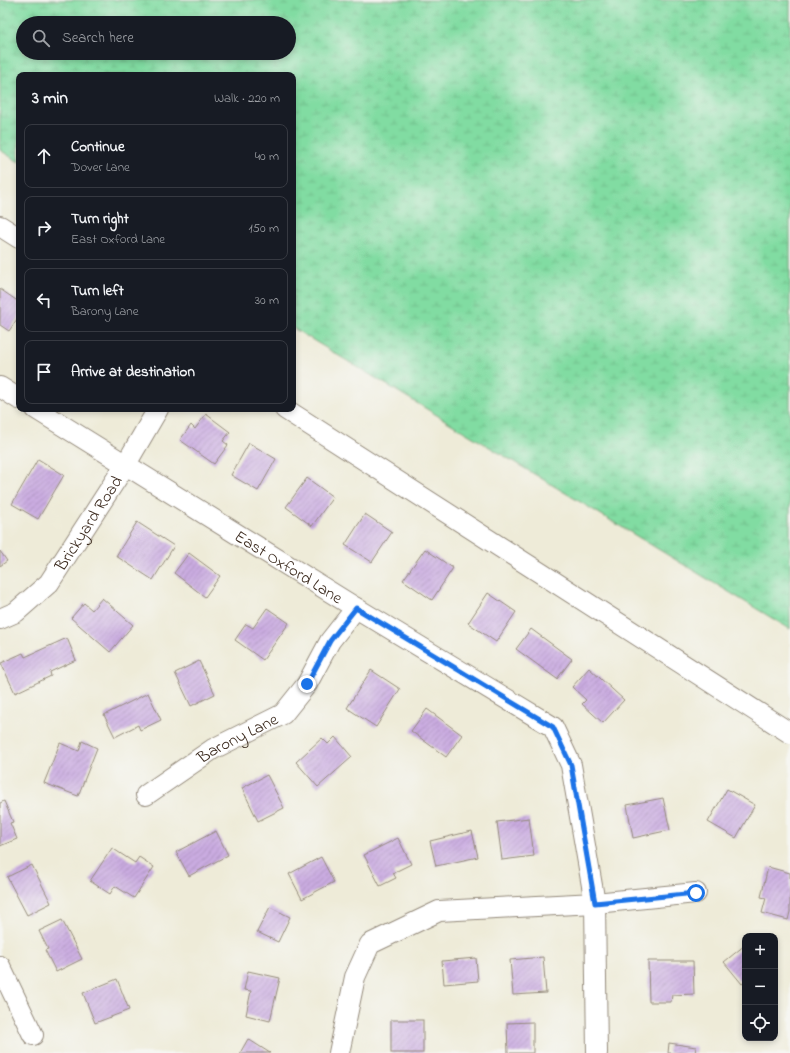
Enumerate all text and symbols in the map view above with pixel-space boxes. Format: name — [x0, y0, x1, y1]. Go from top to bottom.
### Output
search box — [16, 16, 296, 60]
icon: search — [30, 27, 52, 49]
text: Search here — [62, 27, 134, 49]
text: 3 min — [32, 86, 68, 111]
text: Walk · 220 m — [214, 89, 280, 108]
text: Continue — [71, 136, 125, 158]
icon: ahead — [33, 145, 55, 167]
text: 40 m — [255, 147, 279, 166]
text: Dover Lane — [71, 158, 130, 177]
text: Turn right — [71, 208, 129, 230]
icon: right — [33, 217, 55, 239]
text: 150 m — [248, 219, 279, 238]
text: East Oxford Lane — [71, 230, 165, 249]
text: Turn left — [71, 280, 124, 302]
icon: left — [33, 289, 55, 311]
text: 30 m — [255, 291, 279, 310]
text: Barony Lane — [71, 302, 139, 321]
icon: arrive — [33, 361, 55, 383]
text: Arrive at destination — [71, 361, 195, 383]
street label: Brickyard Road — [48, 471, 130, 577]
street label: East Oxford Lane — [229, 524, 348, 611]
route end — [298, 675, 316, 693]
street label: Barony Lane — [192, 707, 283, 771]
route start — [687, 884, 705, 902]
map controls — [742, 933, 778, 1041]
button: + — [742, 933, 778, 969]
button: − — [742, 969, 778, 1005]
button: locate — [742, 1005, 778, 1041]

